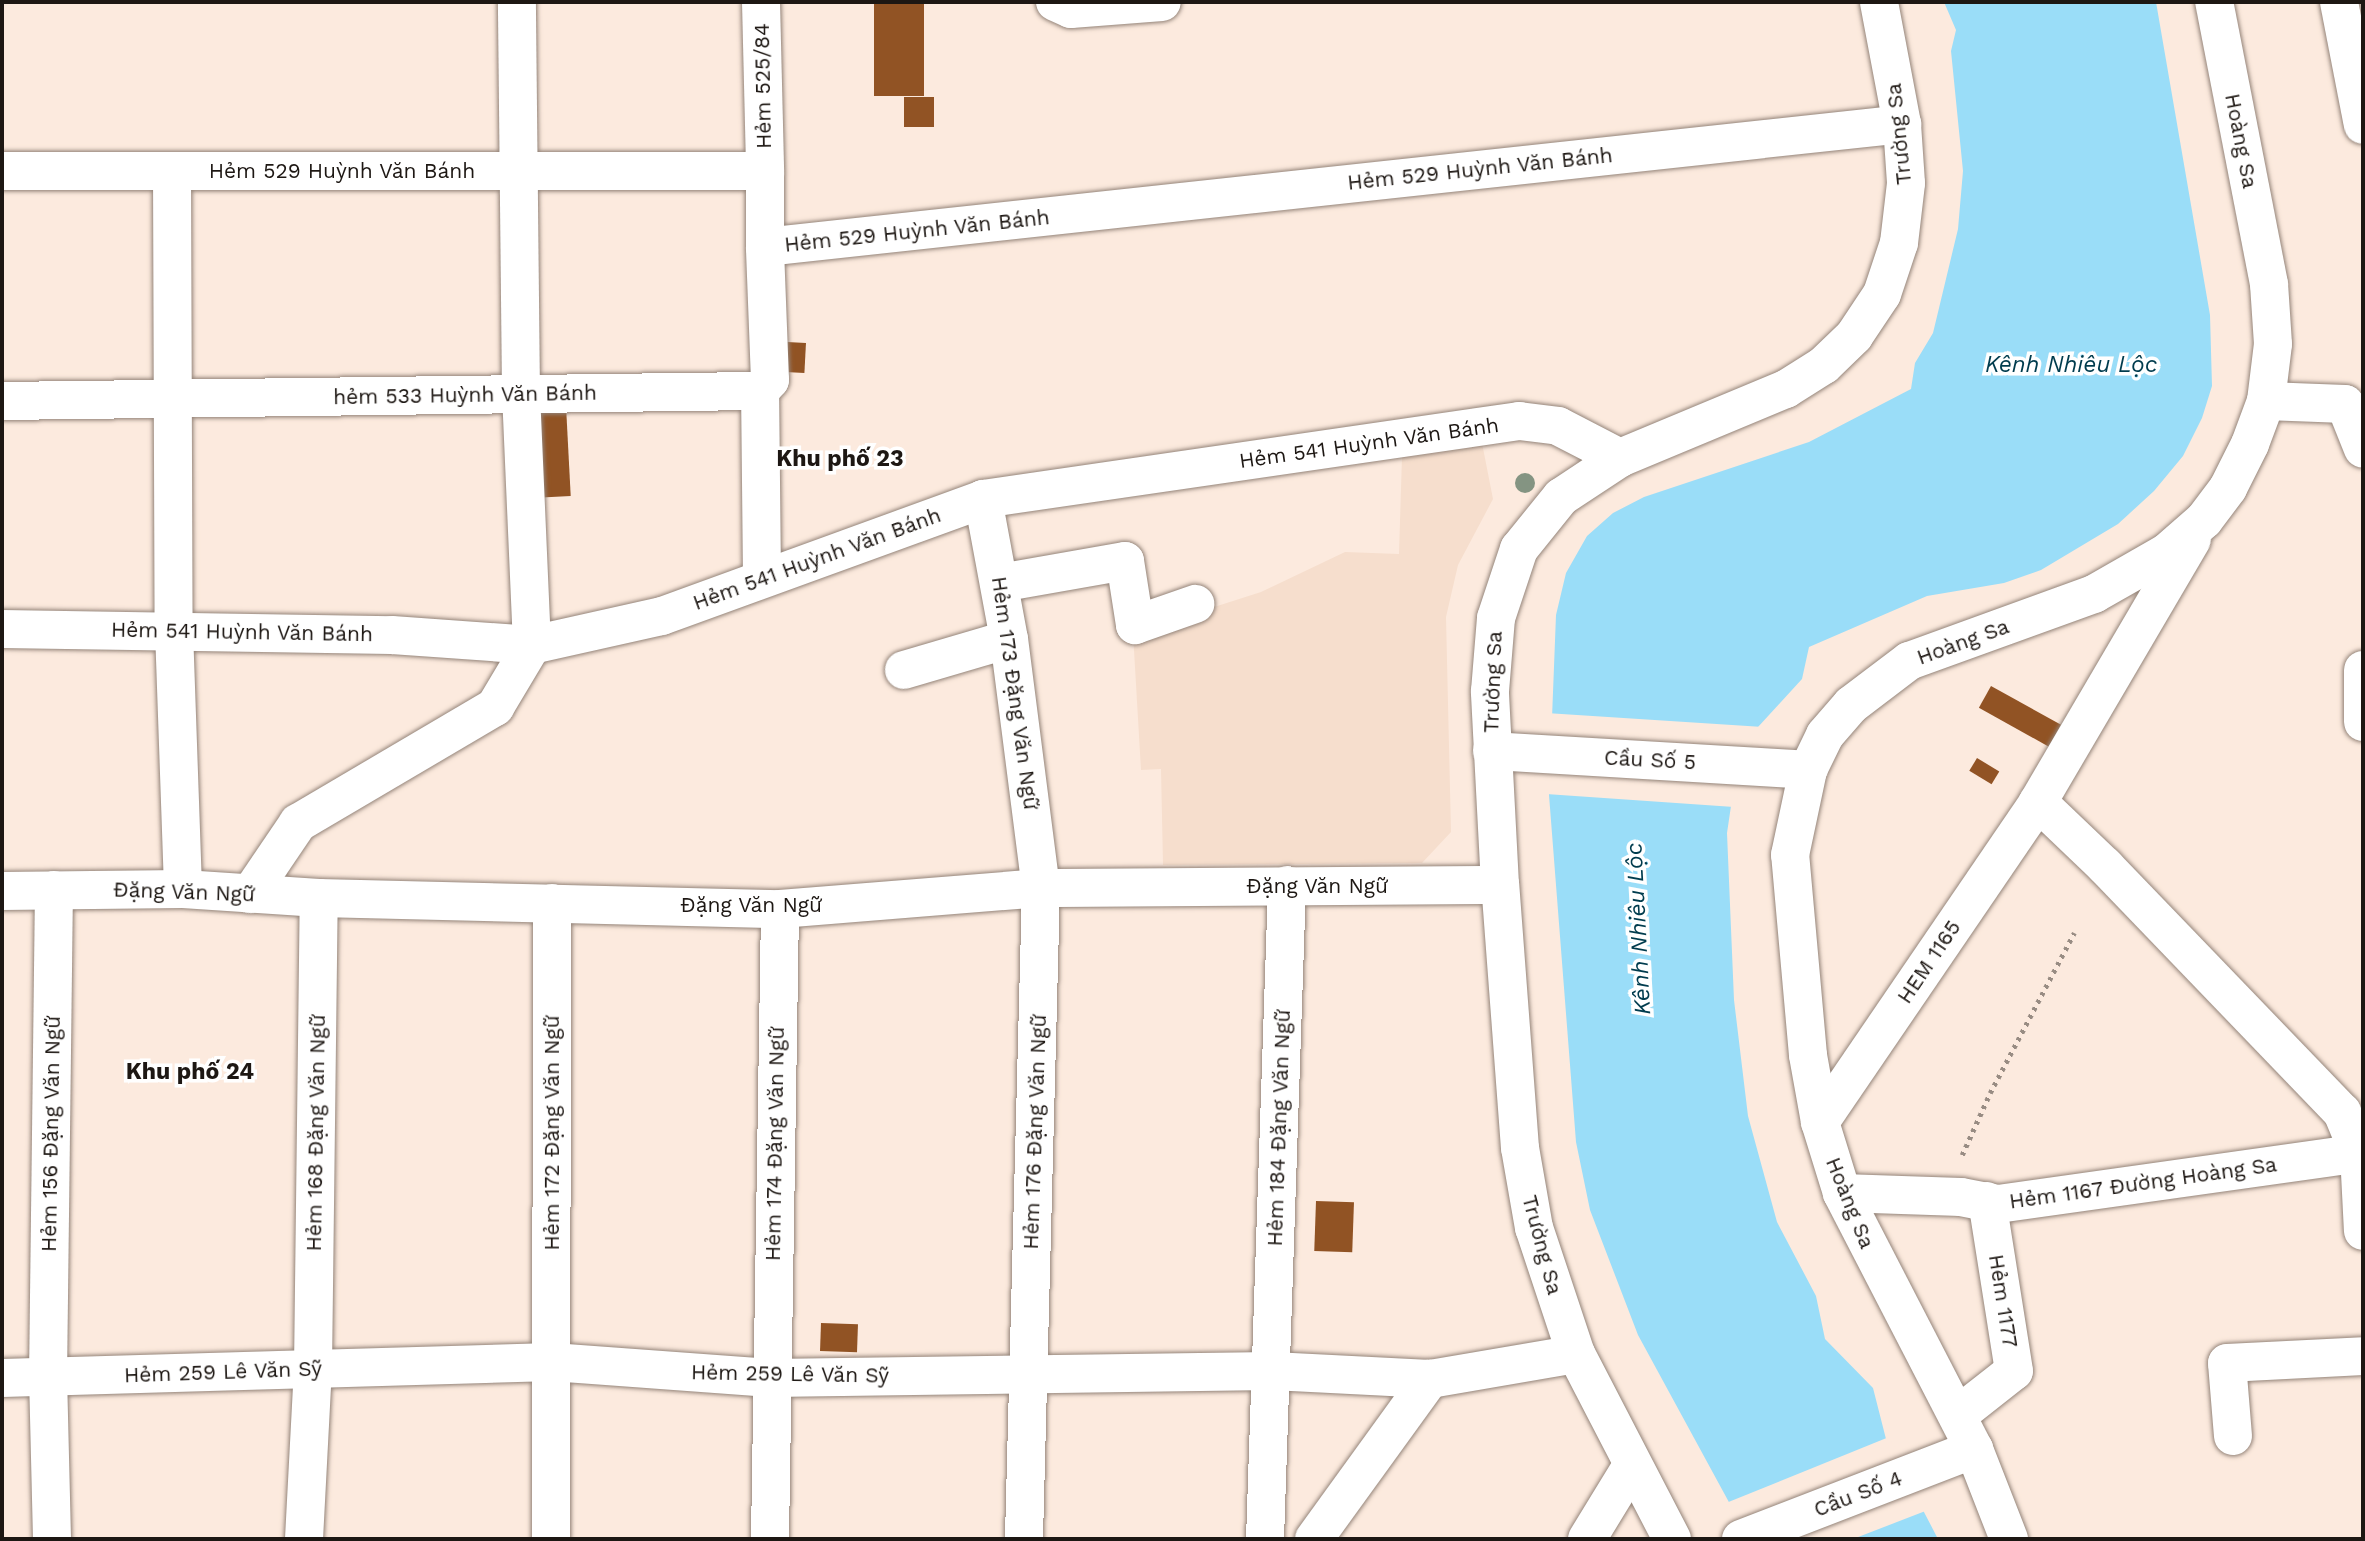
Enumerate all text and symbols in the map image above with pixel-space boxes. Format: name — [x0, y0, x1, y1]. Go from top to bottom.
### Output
street label: Hẻm 525/84 — [749, 23, 777, 149]
street label: Trường Sa — [1881, 82, 1917, 186]
street label: Hoàng Sa — [2219, 91, 2263, 191]
street label: Hẻm 529 Huỳnh Văn Bánh — [1346, 142, 1614, 196]
street label: Hẻm 529 Huỳnh Văn Bánh — [208, 158, 476, 184]
street label: Hẻm 529 Huỳnh Văn Bánh — [783, 204, 1051, 258]
water label: Kênh Nhiêu Lộc — [1985, 351, 2157, 379]
street label: hẻm 533 Huỳnh Văn Bánh — [333, 380, 597, 410]
street label: Hẻm 541 Huỳnh Văn Bánh — [1237, 412, 1501, 474]
district label: Khu phố 23 — [776, 445, 904, 473]
street label: Hẻm 541 Huỳnh Văn Bánh — [689, 502, 945, 616]
street label: Hẻm 173 Đặng Văn Ngữ — [986, 574, 1044, 812]
street label: Hoàng Sa — [1913, 614, 2013, 670]
street label: Hẻm 541 Huỳnh Văn Bánh — [110, 617, 374, 647]
street label: Trường Sa — [1479, 631, 1507, 733]
street label: Cầu Số 5 — [1603, 745, 1697, 775]
water label: Kênh Nhiêu Lộc — [1621, 842, 1657, 1016]
street label: Đặng Văn Ngữ — [1246, 873, 1388, 899]
street label: Đặng Văn Ngữ — [112, 877, 256, 907]
street label: Đặng Văn Ngữ — [680, 892, 822, 918]
street label: HEM 1165 — [1892, 915, 1966, 1009]
street label: Hẻm 184 Đặng Văn Ngữ — [1262, 1009, 1296, 1247]
street label: Hẻm 176 Đặng Văn Ngữ — [1018, 1013, 1052, 1251]
street label: Hẻm 168 Đặng Văn Ngữ — [301, 1014, 331, 1252]
street label: Hẻm 156 Đặng Văn Ngữ — [36, 1015, 66, 1253]
street label: Hẻm 172 Đặng Văn Ngữ — [539, 1015, 565, 1251]
street label: Hẻm 174 Đặng Văn Ngữ — [760, 1026, 790, 1262]
district label: Khu phố 24 — [126, 1058, 254, 1086]
street label: Hẻm 1167 Đường Hoàng Sa — [2007, 1152, 2279, 1214]
street label: Hoàng Sa — [1820, 1154, 1880, 1252]
street label: Trường Sa — [1517, 1193, 1567, 1297]
street label: Hẻm 1177 — [1983, 1252, 2023, 1350]
street label: Hẻm 259 Lê Văn Sỹ — [123, 1356, 323, 1388]
street label: Hẻm 259 Lê Văn Sỹ — [690, 1360, 890, 1388]
street label: Cầu Số 4 — [1810, 1466, 1906, 1522]

